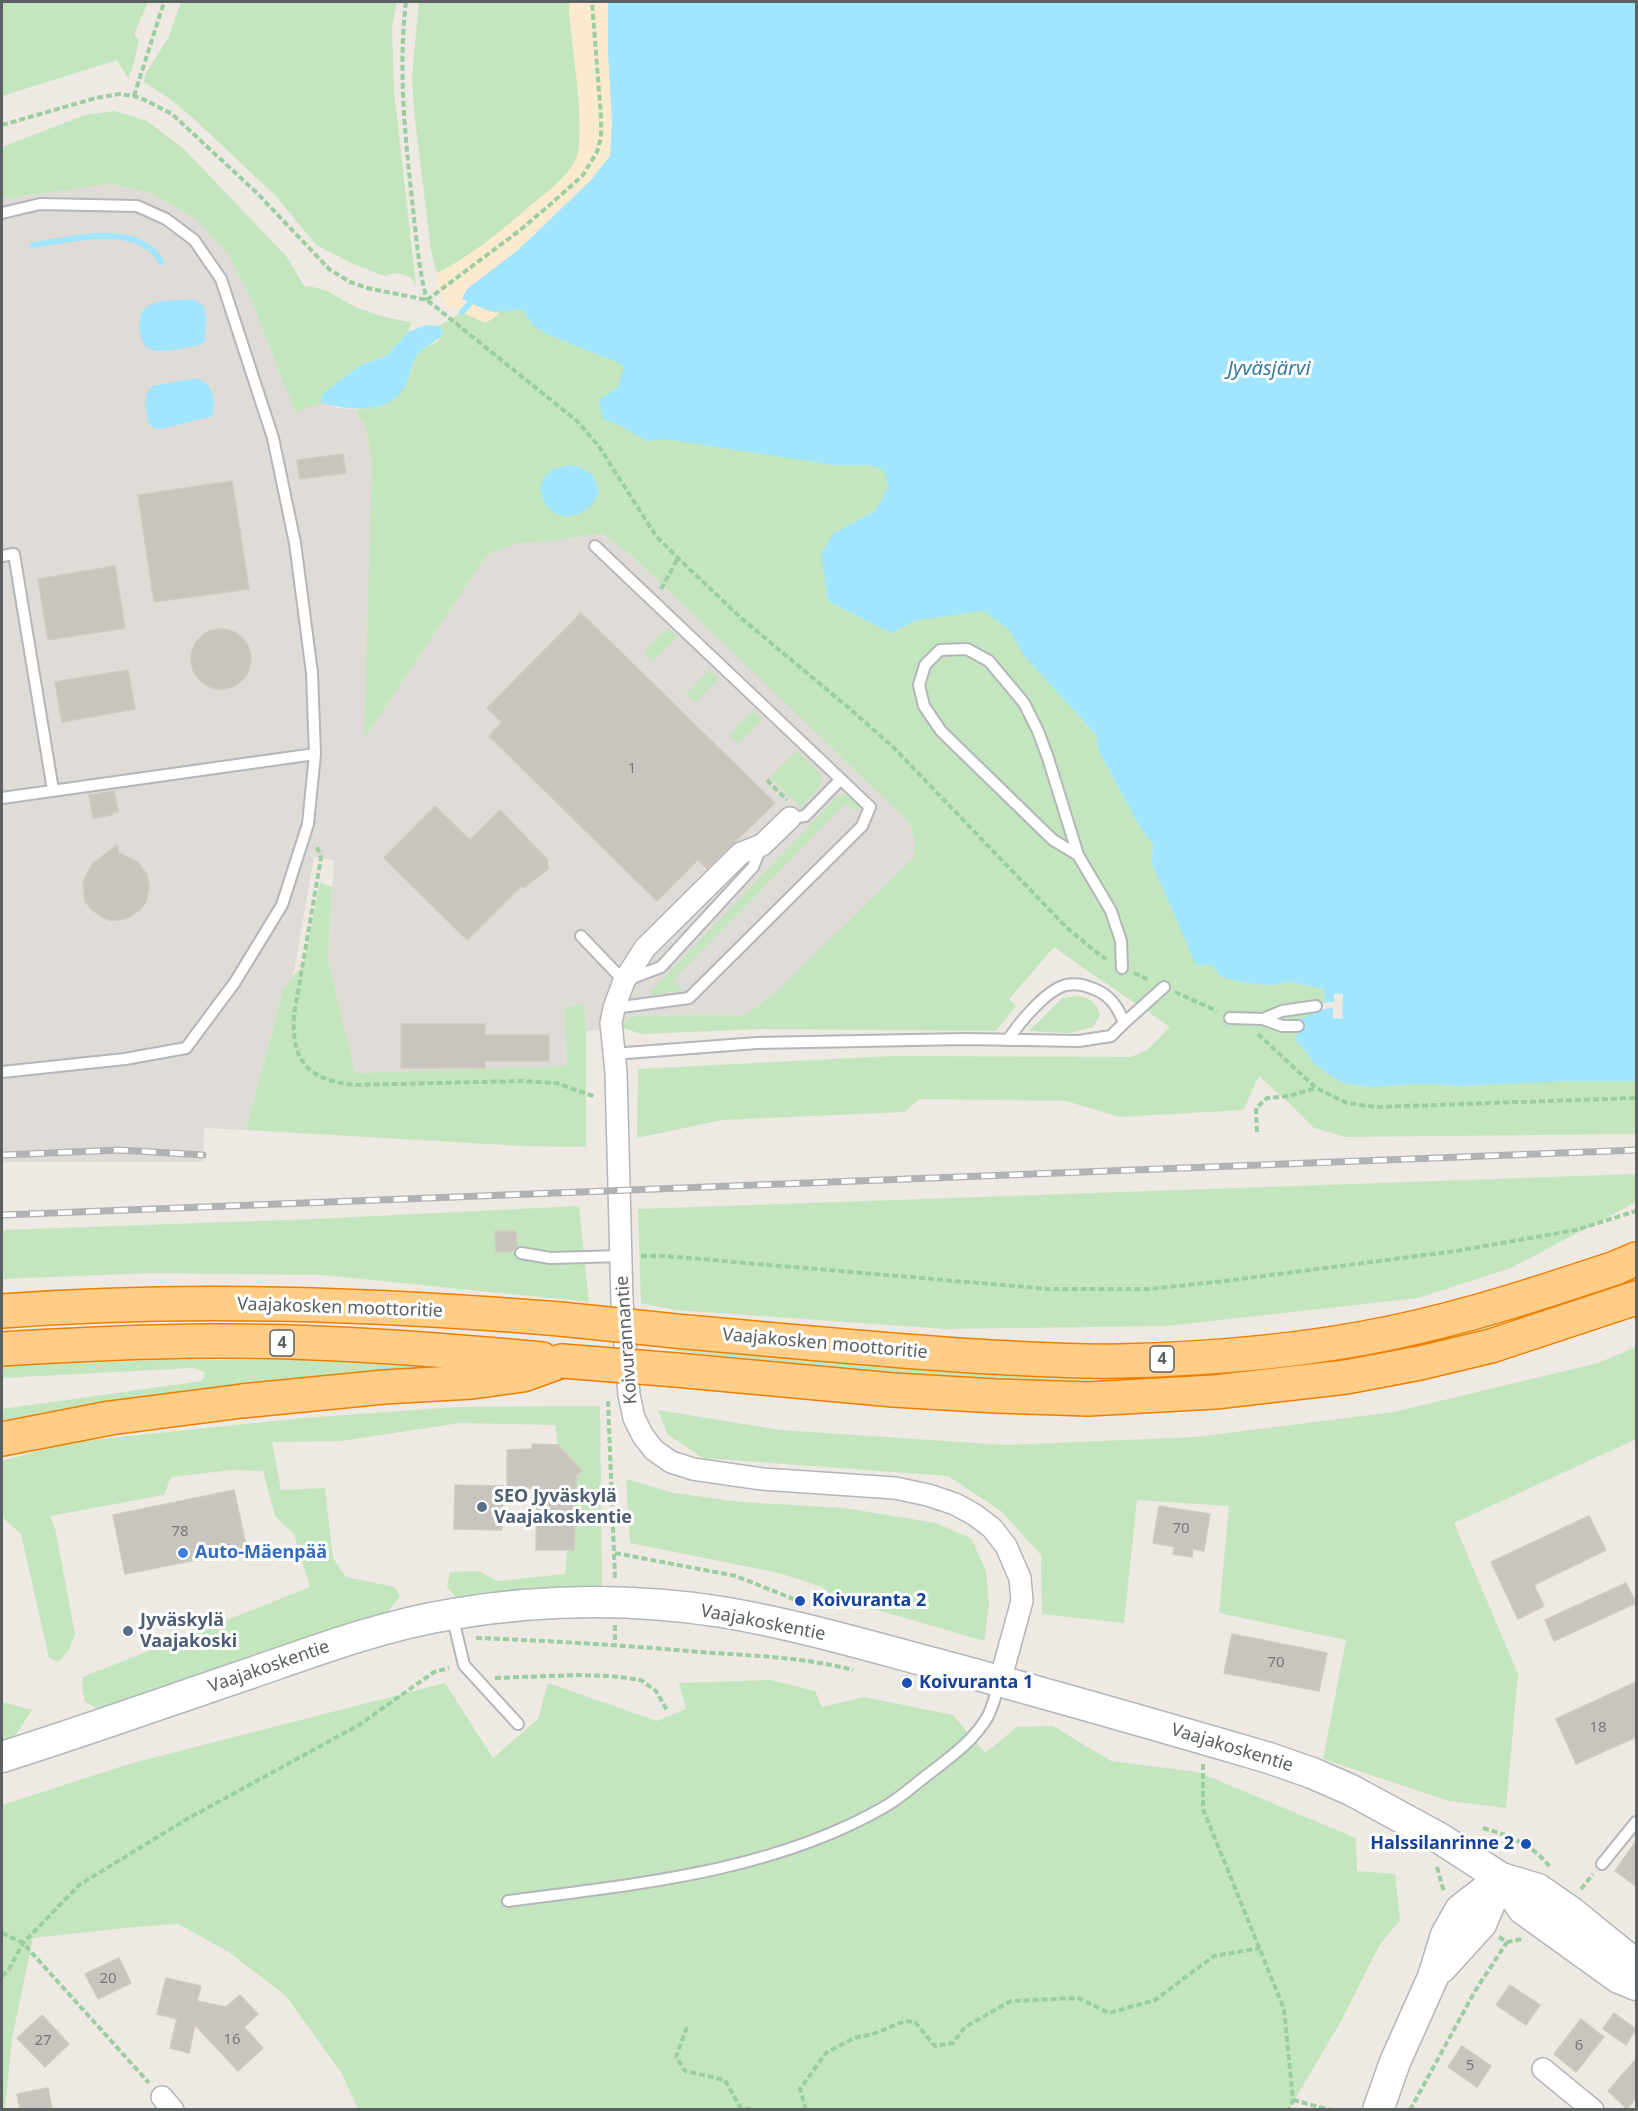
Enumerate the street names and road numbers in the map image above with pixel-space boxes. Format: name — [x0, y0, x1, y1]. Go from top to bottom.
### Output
street label: Koivurannantie — [612, 1275, 642, 1405]
street label: Vaajakosken moottoritie — [237, 1294, 443, 1322]
street label: Vaajakosken moottoritie — [721, 1324, 929, 1364]
road number: 4 — [270, 1330, 294, 1356]
road number: 4 — [1150, 1346, 1174, 1372]
street label: Vaajakoskentie — [699, 1600, 827, 1646]
street label: Vaajakoskentie — [206, 1636, 332, 1698]
street label: Vaajakoskentie — [1168, 1719, 1296, 1777]

